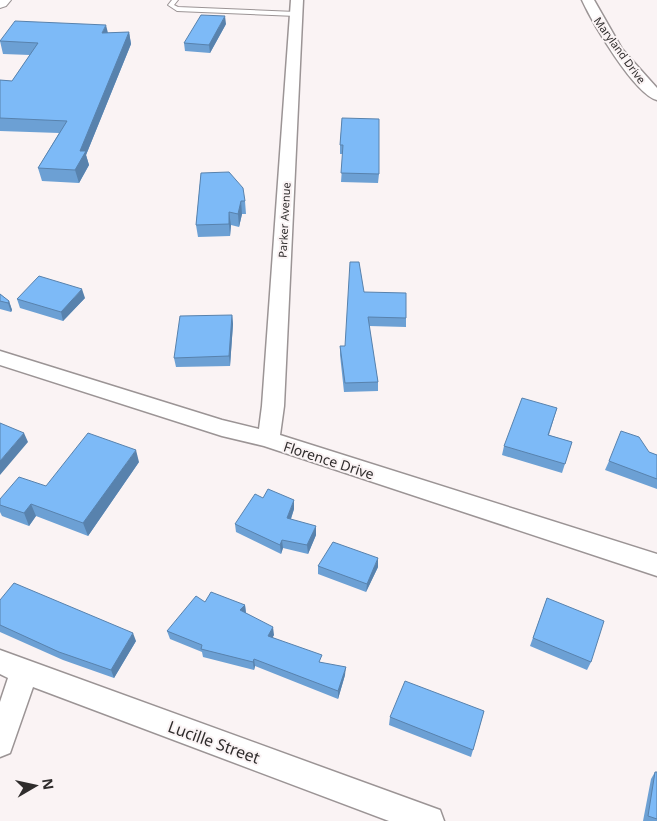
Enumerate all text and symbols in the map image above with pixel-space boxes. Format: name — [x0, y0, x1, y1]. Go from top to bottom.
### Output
street label: Maryland Drive — [591, 14, 649, 86]
street label: Parker Avenue — [275, 182, 293, 258]
street label: Florence Drive — [281, 436, 377, 484]
street label: Lucille Street — [165, 715, 263, 769]
north arrow — [10, 761, 60, 811]
text: N — [38, 777, 59, 791]

